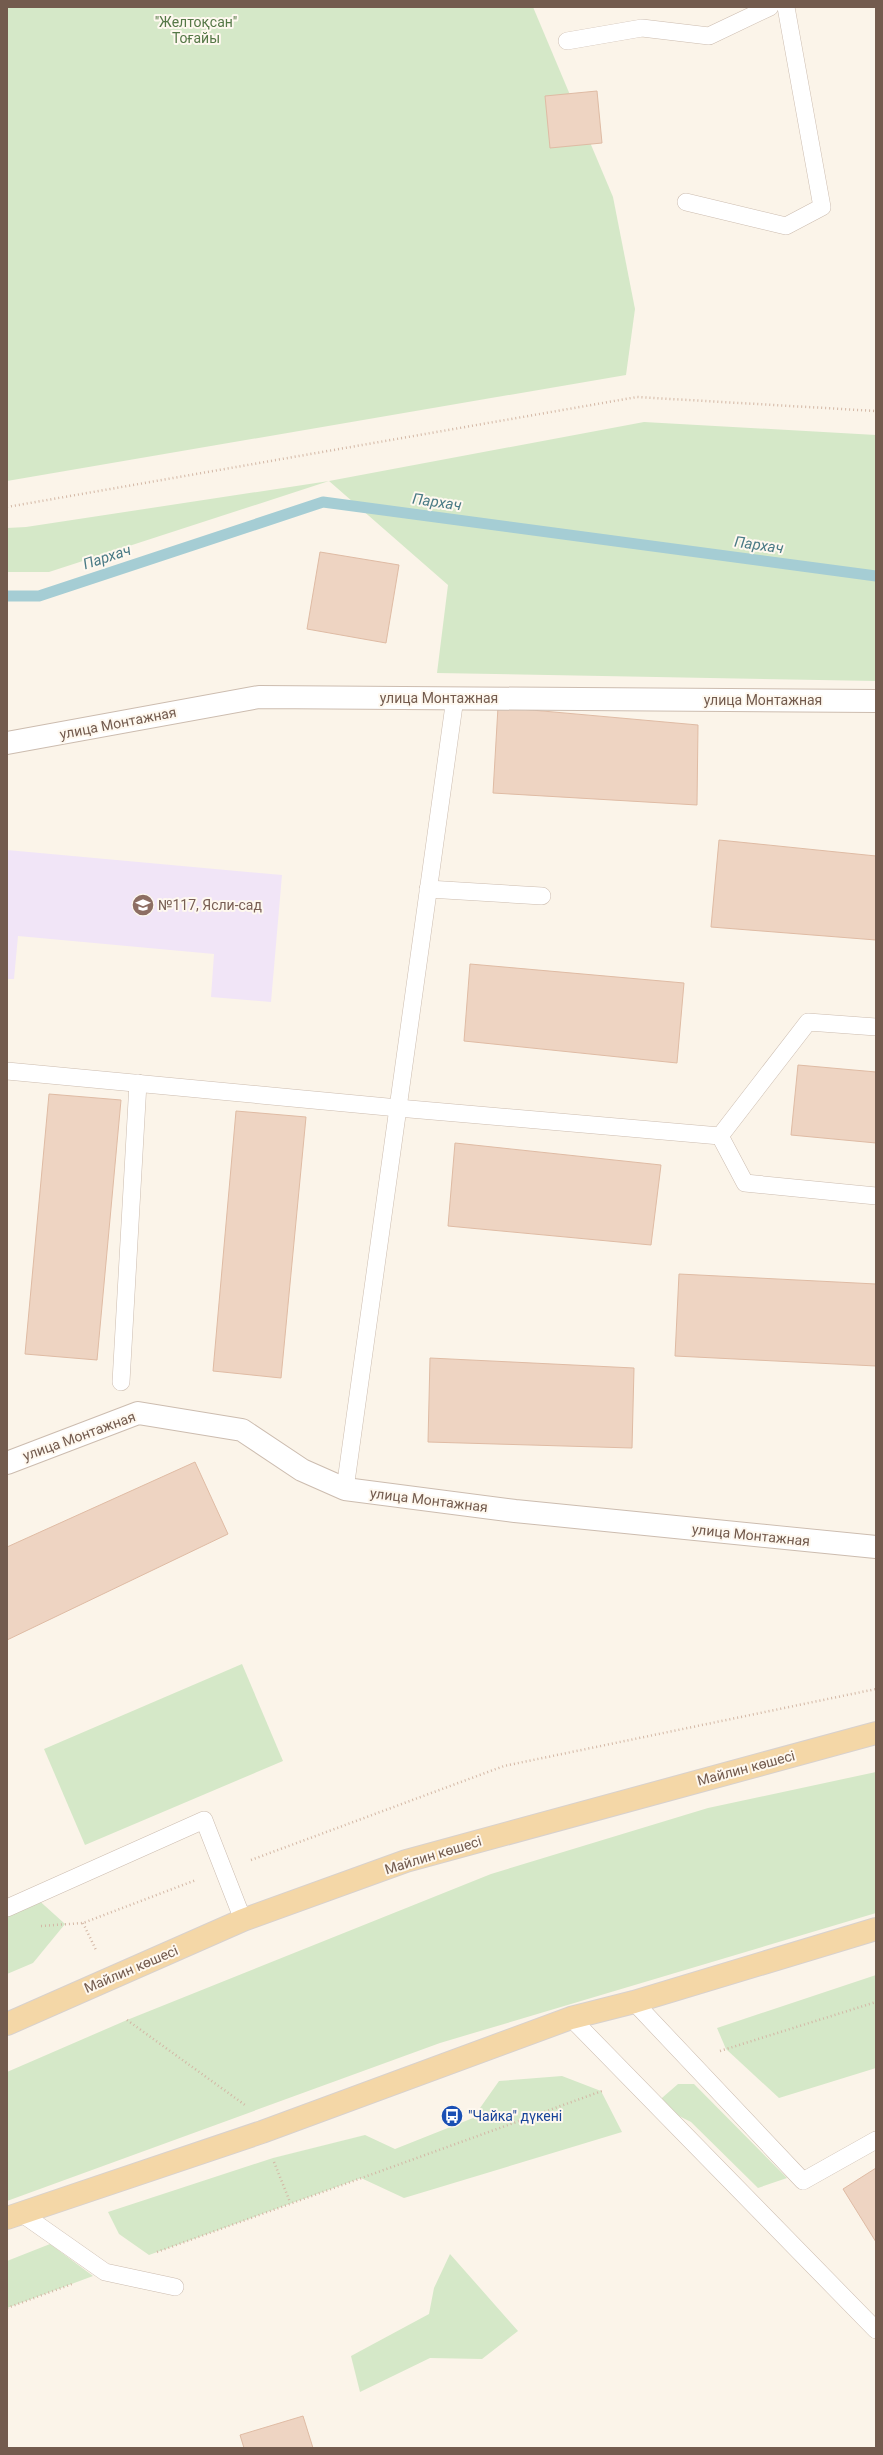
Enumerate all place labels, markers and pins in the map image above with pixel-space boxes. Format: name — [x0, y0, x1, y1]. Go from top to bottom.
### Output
school or university icon: №117, Ясли-сад — [130, 892, 156, 918]
place label: №117, Ясли-сад — [158, 897, 262, 913]
bus stop icon: "Чайка" дүкені — [439, 2103, 465, 2129]
place label: "Чайка" дүкені — [468, 2108, 562, 2124]

